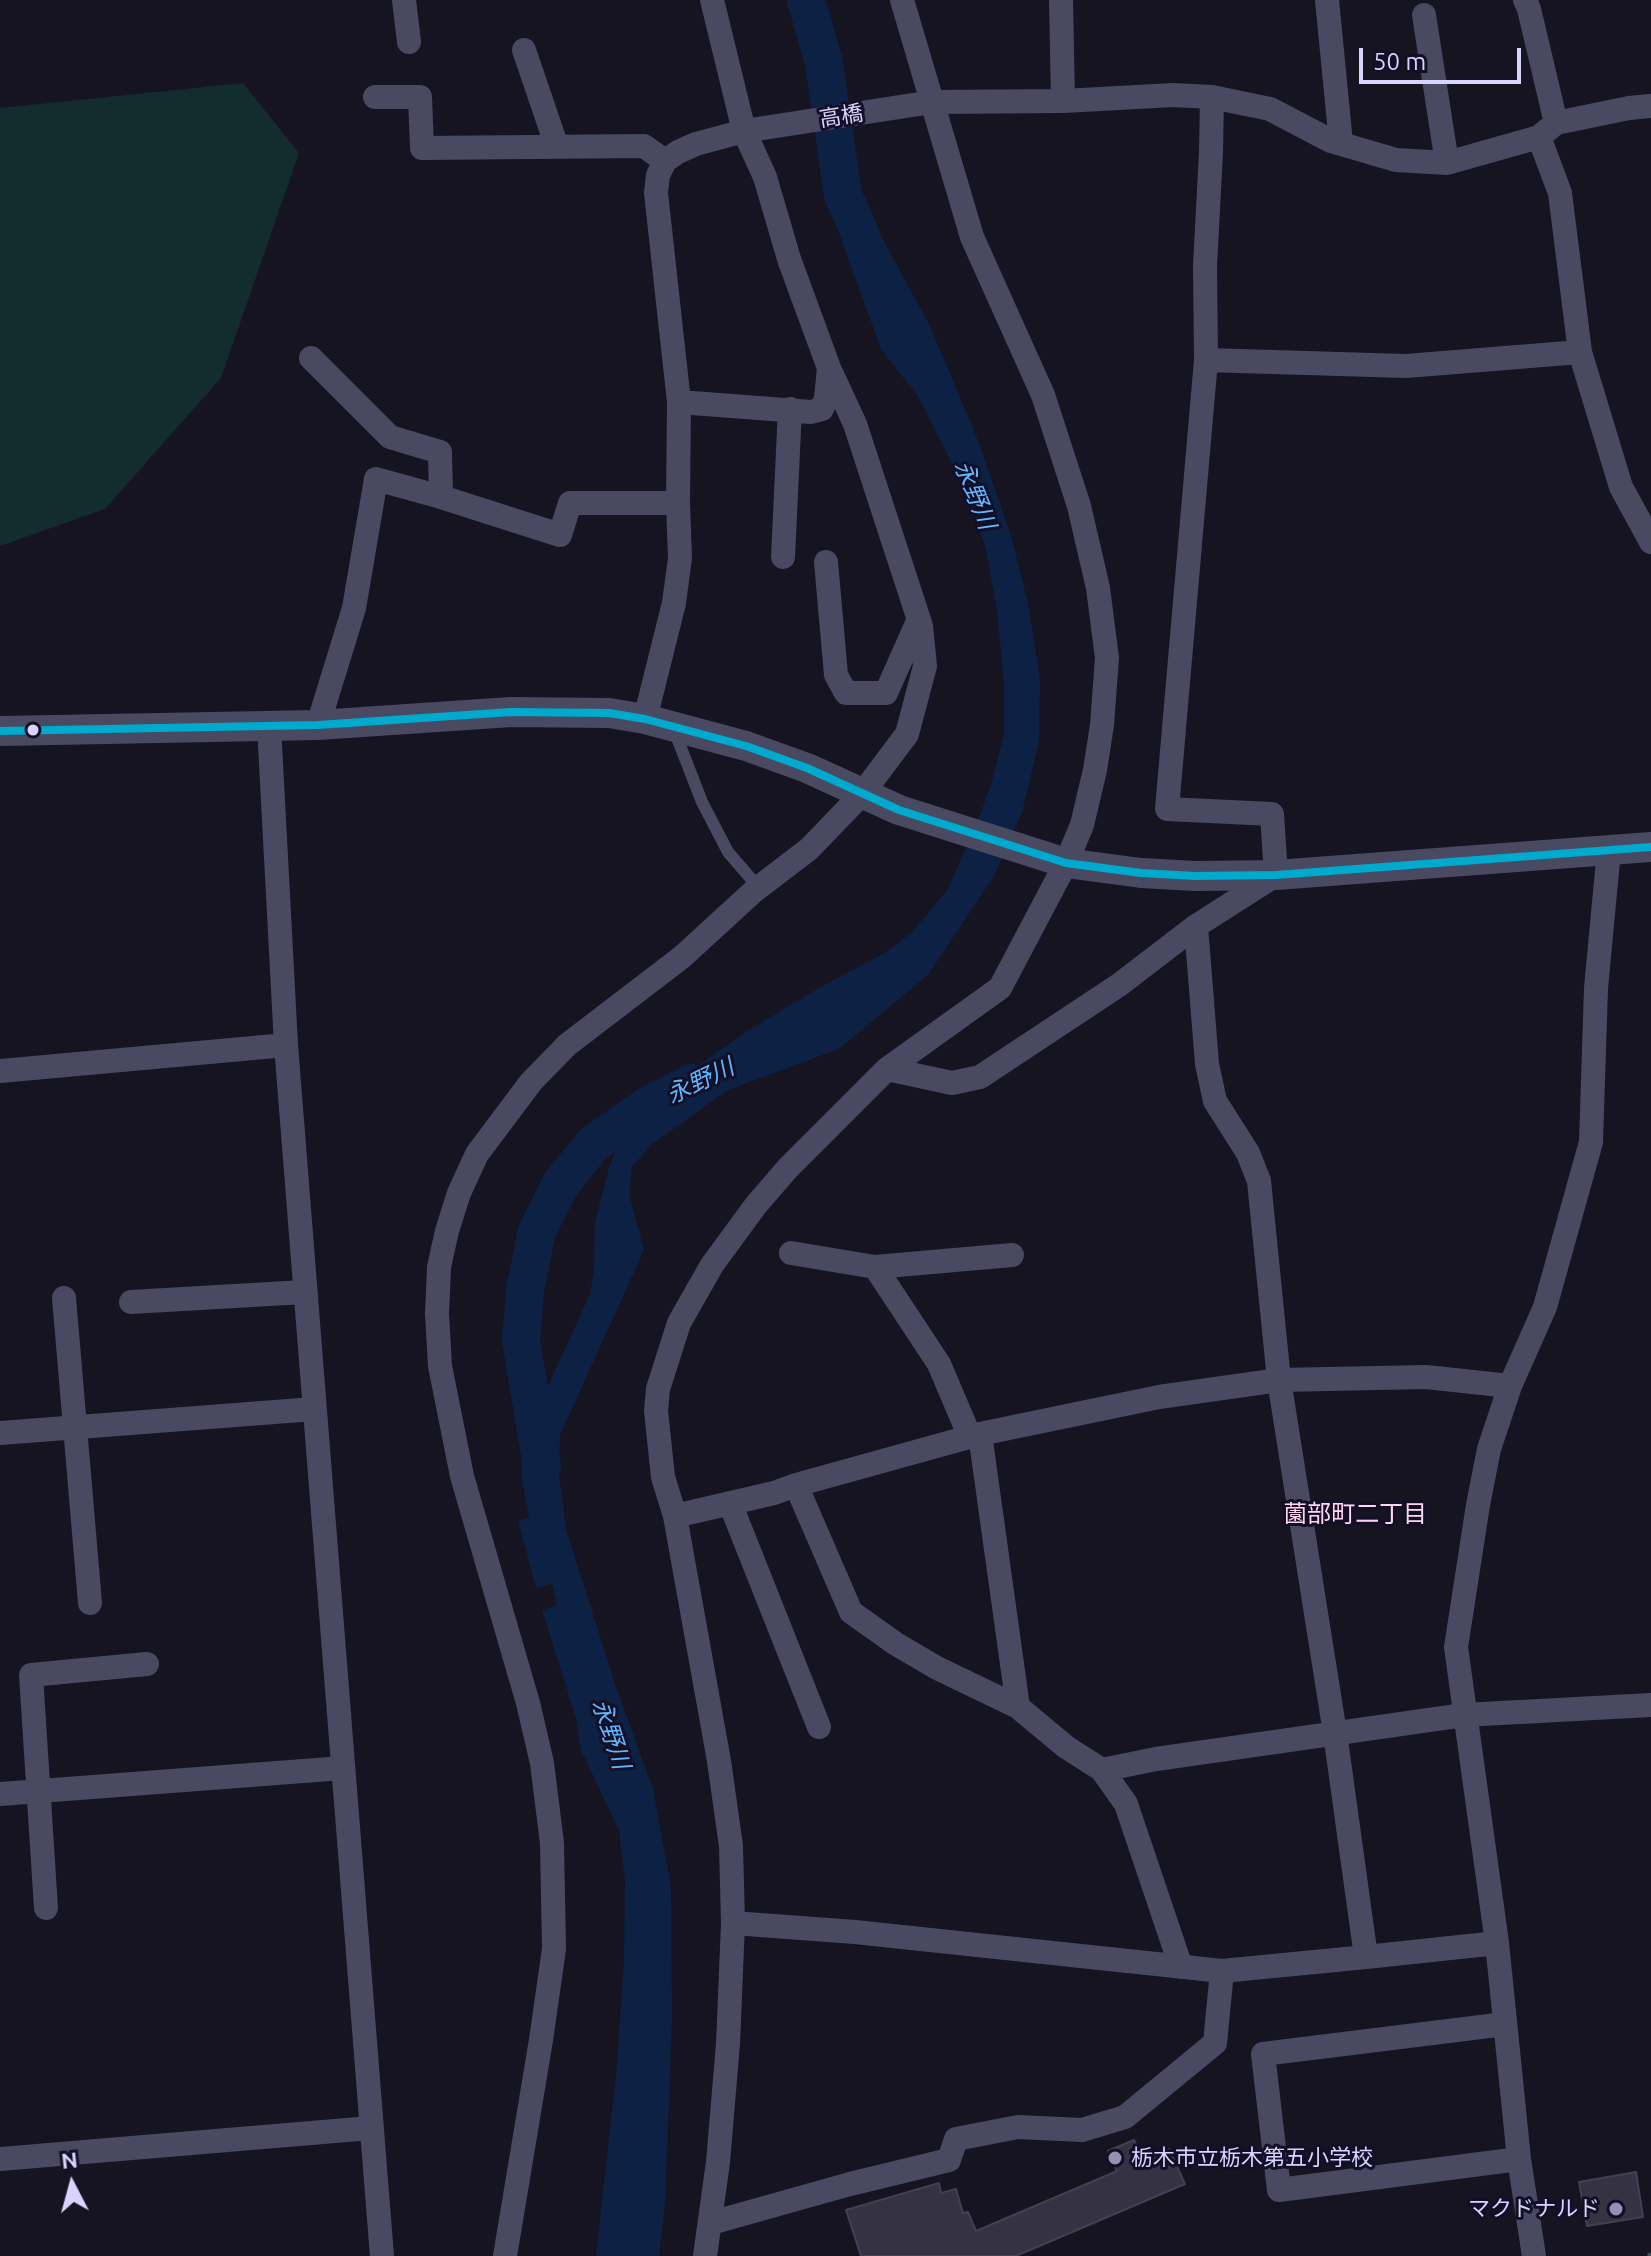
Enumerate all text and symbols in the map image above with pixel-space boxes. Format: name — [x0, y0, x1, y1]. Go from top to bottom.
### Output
scale bar — [1363, 32, 1525, 82]
text: 50 m — [1373, 48, 1426, 75]
street label: 高橋 — [817, 100, 865, 132]
water label: 永野川 — [948, 456, 1002, 534]
unlabelled marker — [25, 722, 41, 738]
water label: 永野川 — [661, 1052, 739, 1110]
district label: 薗部町二丁目 — [1283, 1500, 1427, 1528]
water label: 永野川 — [586, 1695, 636, 1773]
north arrow — [32, 2144, 112, 2224]
place label: 栃木市立栃木第五小学校 — [1131, 2145, 1373, 2171]
text: N — [60, 2146, 79, 2173]
marker: 栃木市立栃木第五小学校 — [1106, 2149, 1124, 2167]
place label: マクドナルド — [1468, 2196, 1600, 2222]
marker: マクドナルド — [1607, 2200, 1625, 2218]

